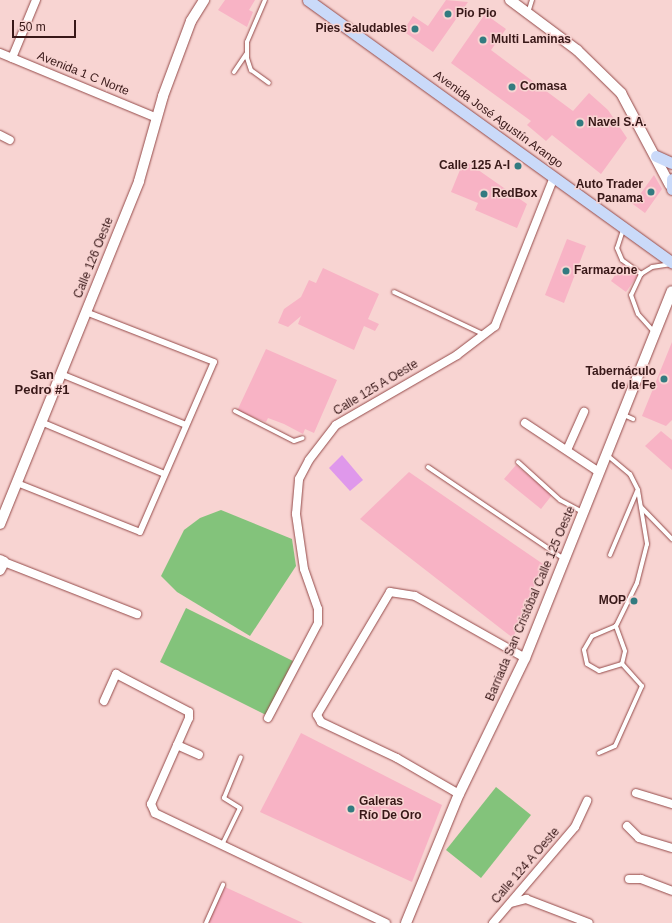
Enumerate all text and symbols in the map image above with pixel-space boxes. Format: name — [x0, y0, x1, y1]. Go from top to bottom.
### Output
place label: Pio Pio — [456, 7, 497, 21]
marker: Pio Pio — [443, 9, 453, 19]
scale bar — [14, 12, 78, 38]
text: 50 m — [19, 20, 46, 34]
place label: Pies Saludables — [316, 22, 407, 36]
marker: Pies Saludables — [410, 24, 420, 34]
place label: Multi Laminas — [491, 33, 571, 47]
marker: Multi Laminas — [478, 35, 488, 45]
street label: Avenida 1 C Norte — [35, 49, 131, 99]
street label: Avenida José Agustín Arango — [430, 68, 566, 172]
place label: Comasa — [520, 80, 567, 94]
marker: Comasa — [507, 82, 517, 92]
place label: Navel S.A. — [588, 116, 647, 130]
marker: Navel S.A. — [575, 118, 585, 128]
place label: Calle 125 A-I — [439, 159, 510, 173]
marker: Calle 125 A-I — [513, 161, 523, 171]
place label: Auto Trader Panama — [576, 178, 643, 206]
place label: RedBox — [492, 187, 537, 201]
marker: Auto Trader Panama — [646, 187, 656, 197]
marker: RedBox — [479, 189, 489, 199]
street label: Calle 126 Oeste — [71, 215, 117, 301]
place label: Farmazone — [574, 264, 637, 278]
marker: Farmazone — [561, 266, 571, 276]
street label: Calle 125 A Oeste — [331, 357, 421, 419]
place label: Tabernáculo de la Fe — [586, 365, 656, 393]
district label: San Pedro #1 — [15, 368, 69, 399]
marker: Tabernáculo de la Fe — [659, 374, 669, 384]
street label: Barriada San Cristóbal Calle 125 Oeste — [483, 504, 579, 704]
place label: MOP — [599, 594, 626, 608]
marker: MOP — [629, 596, 639, 606]
place label: Galeras Río De Oro — [359, 795, 422, 823]
marker: Galeras Río De Oro — [346, 804, 356, 814]
street label: Calle 124 A Oeste — [489, 825, 563, 907]

